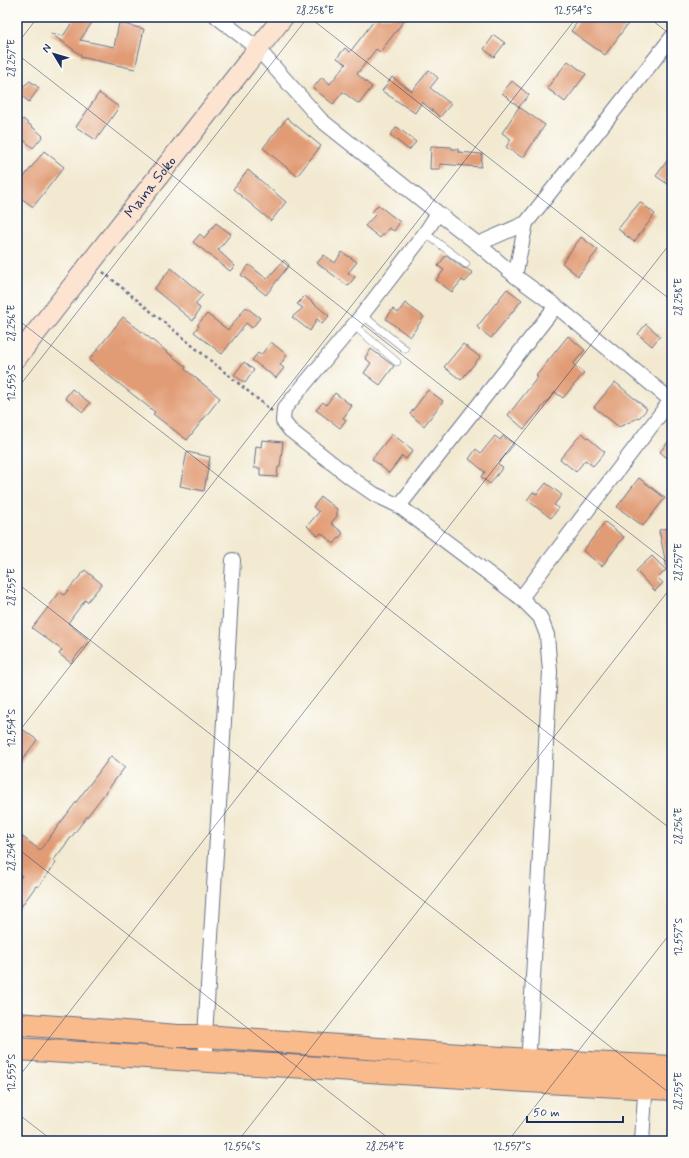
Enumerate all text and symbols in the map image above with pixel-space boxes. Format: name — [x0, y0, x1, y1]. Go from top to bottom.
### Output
text: 28.258°E — [296, 4, 334, 18]
text: 12.554°S — [554, 4, 593, 18]
north arrow — [34, 34, 74, 74]
text: 28.257°E — [5, 39, 19, 77]
text: N — [39, 41, 55, 56]
street label: Maina Soko — [120, 152, 181, 223]
text: 28.258°E — [672, 278, 686, 316]
text: 28.256°E — [5, 304, 19, 341]
text: 12.553°S — [5, 364, 19, 401]
text: 28.257°E — [672, 543, 686, 581]
text: 28.255°E — [5, 568, 19, 606]
text: 12.554°S — [5, 708, 19, 747]
text: 28.256°E — [672, 807, 686, 844]
text: 28.254°E — [5, 833, 19, 871]
text: 12.557°S — [672, 918, 686, 956]
text: 12.555°S — [5, 1054, 19, 1092]
text: 28.255°E — [672, 1072, 686, 1110]
scale bar — [527, 1098, 623, 1124]
text: 50 m — [533, 1105, 560, 1121]
text: 12.556°S — [223, 1140, 261, 1154]
text: 28.254°E — [366, 1140, 404, 1154]
text: 12.557°S — [493, 1140, 531, 1154]

